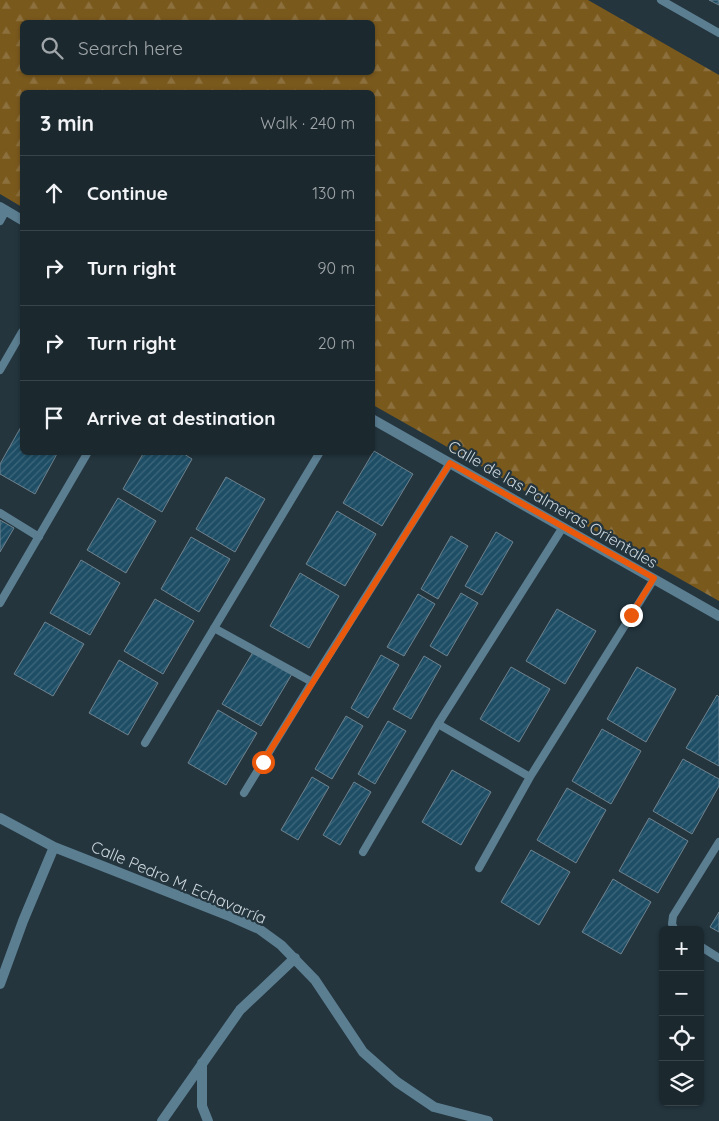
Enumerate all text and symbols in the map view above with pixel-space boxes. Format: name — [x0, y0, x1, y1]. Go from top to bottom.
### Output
search box — [20, 20, 375, 75]
icon: search — [38, 34, 66, 62]
text: Search here — [78, 36, 183, 60]
text: 3 min — [40, 110, 94, 136]
text: Walk · 240 m — [260, 113, 355, 133]
icon: ahead — [40, 179, 68, 207]
text: Continue — [87, 181, 168, 205]
text: 130 m — [312, 183, 355, 203]
icon: right — [40, 254, 68, 282]
text: Turn right — [87, 256, 176, 280]
text: 90 m — [318, 258, 355, 278]
icon: right — [40, 329, 68, 357]
text: Turn right — [87, 331, 176, 355]
text: 20 m — [318, 333, 355, 353]
icon: arrive — [40, 404, 68, 432]
text: Arrive at destination — [87, 406, 276, 430]
street label: Calle de las Palmeras Orientales — [445, 436, 661, 572]
route end — [620, 604, 643, 627]
route start — [252, 751, 275, 774]
street label: Calle Pedro M. Echavarría — [88, 836, 270, 928]
map controls — [659, 926, 704, 1106]
button: + — [659, 926, 704, 971]
button: − — [659, 971, 704, 1016]
button: locate — [659, 1016, 704, 1061]
button: layers — [659, 1061, 704, 1106]

